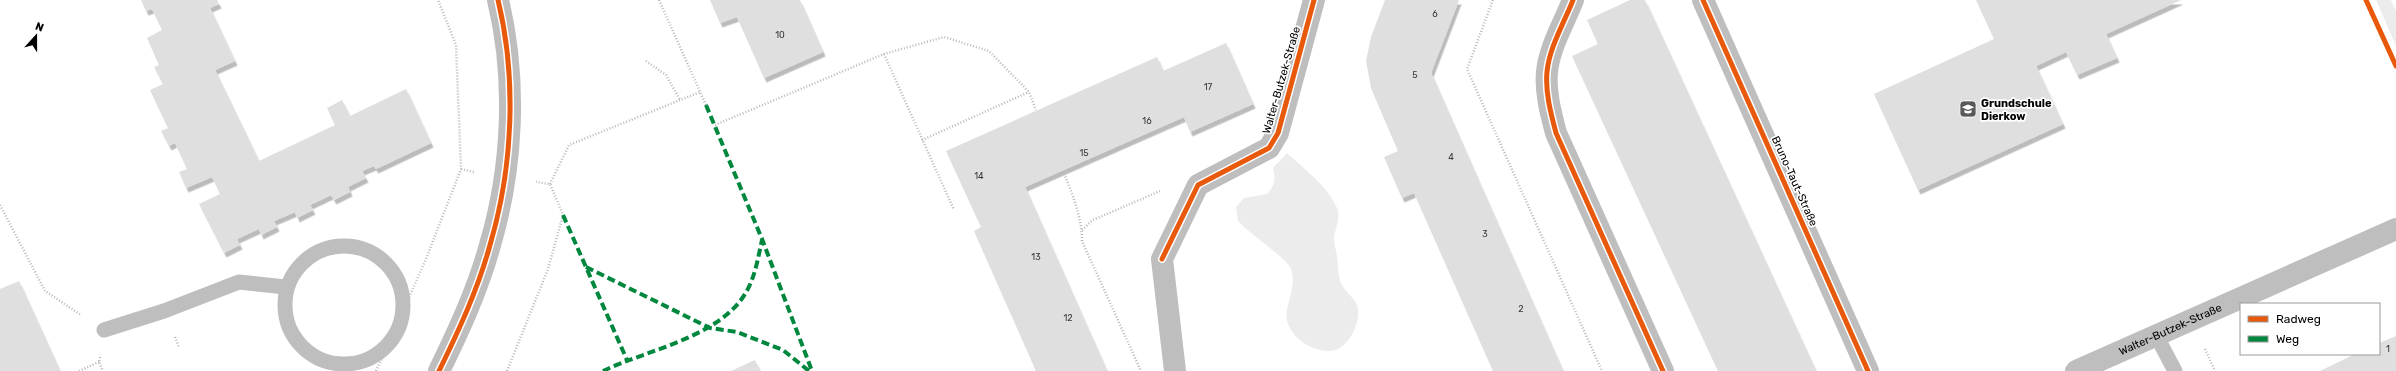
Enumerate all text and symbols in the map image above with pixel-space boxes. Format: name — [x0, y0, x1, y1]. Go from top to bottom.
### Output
house number: 6 — [1432, 9, 1438, 19]
north arrow — [16, 16, 56, 56]
text: N — [33, 20, 46, 35]
street label: Walter-Butzek-Straße — [1260, 25, 1303, 135]
house number: 10 — [775, 30, 785, 40]
house number: 5 — [1412, 70, 1418, 80]
house number: 17 — [1204, 82, 1213, 92]
place label: Grundschule Dierkow — [1981, 97, 2052, 123]
school or university icon: Grundschule Dierkow — [1958, 99, 1978, 119]
house number: 16 — [1142, 116, 1152, 126]
street label: Bruno-Taut-Straße — [1769, 134, 1820, 228]
house number: 15 — [1079, 148, 1089, 158]
house number: 4 — [1448, 152, 1454, 162]
house number: 14 — [974, 171, 984, 181]
house number: 3 — [1482, 229, 1488, 239]
house number: 13 — [1031, 252, 1041, 262]
street label: Walter-Butzek-Straße — [2117, 301, 2224, 358]
legend — [2240, 303, 2380, 355]
house number: 2 — [1518, 304, 1524, 314]
text: Radweg — [2276, 312, 2321, 326]
house number: 12 — [1063, 313, 1073, 323]
text: Weg — [2276, 332, 2299, 346]
house number: 1 — [2386, 344, 2390, 354]

